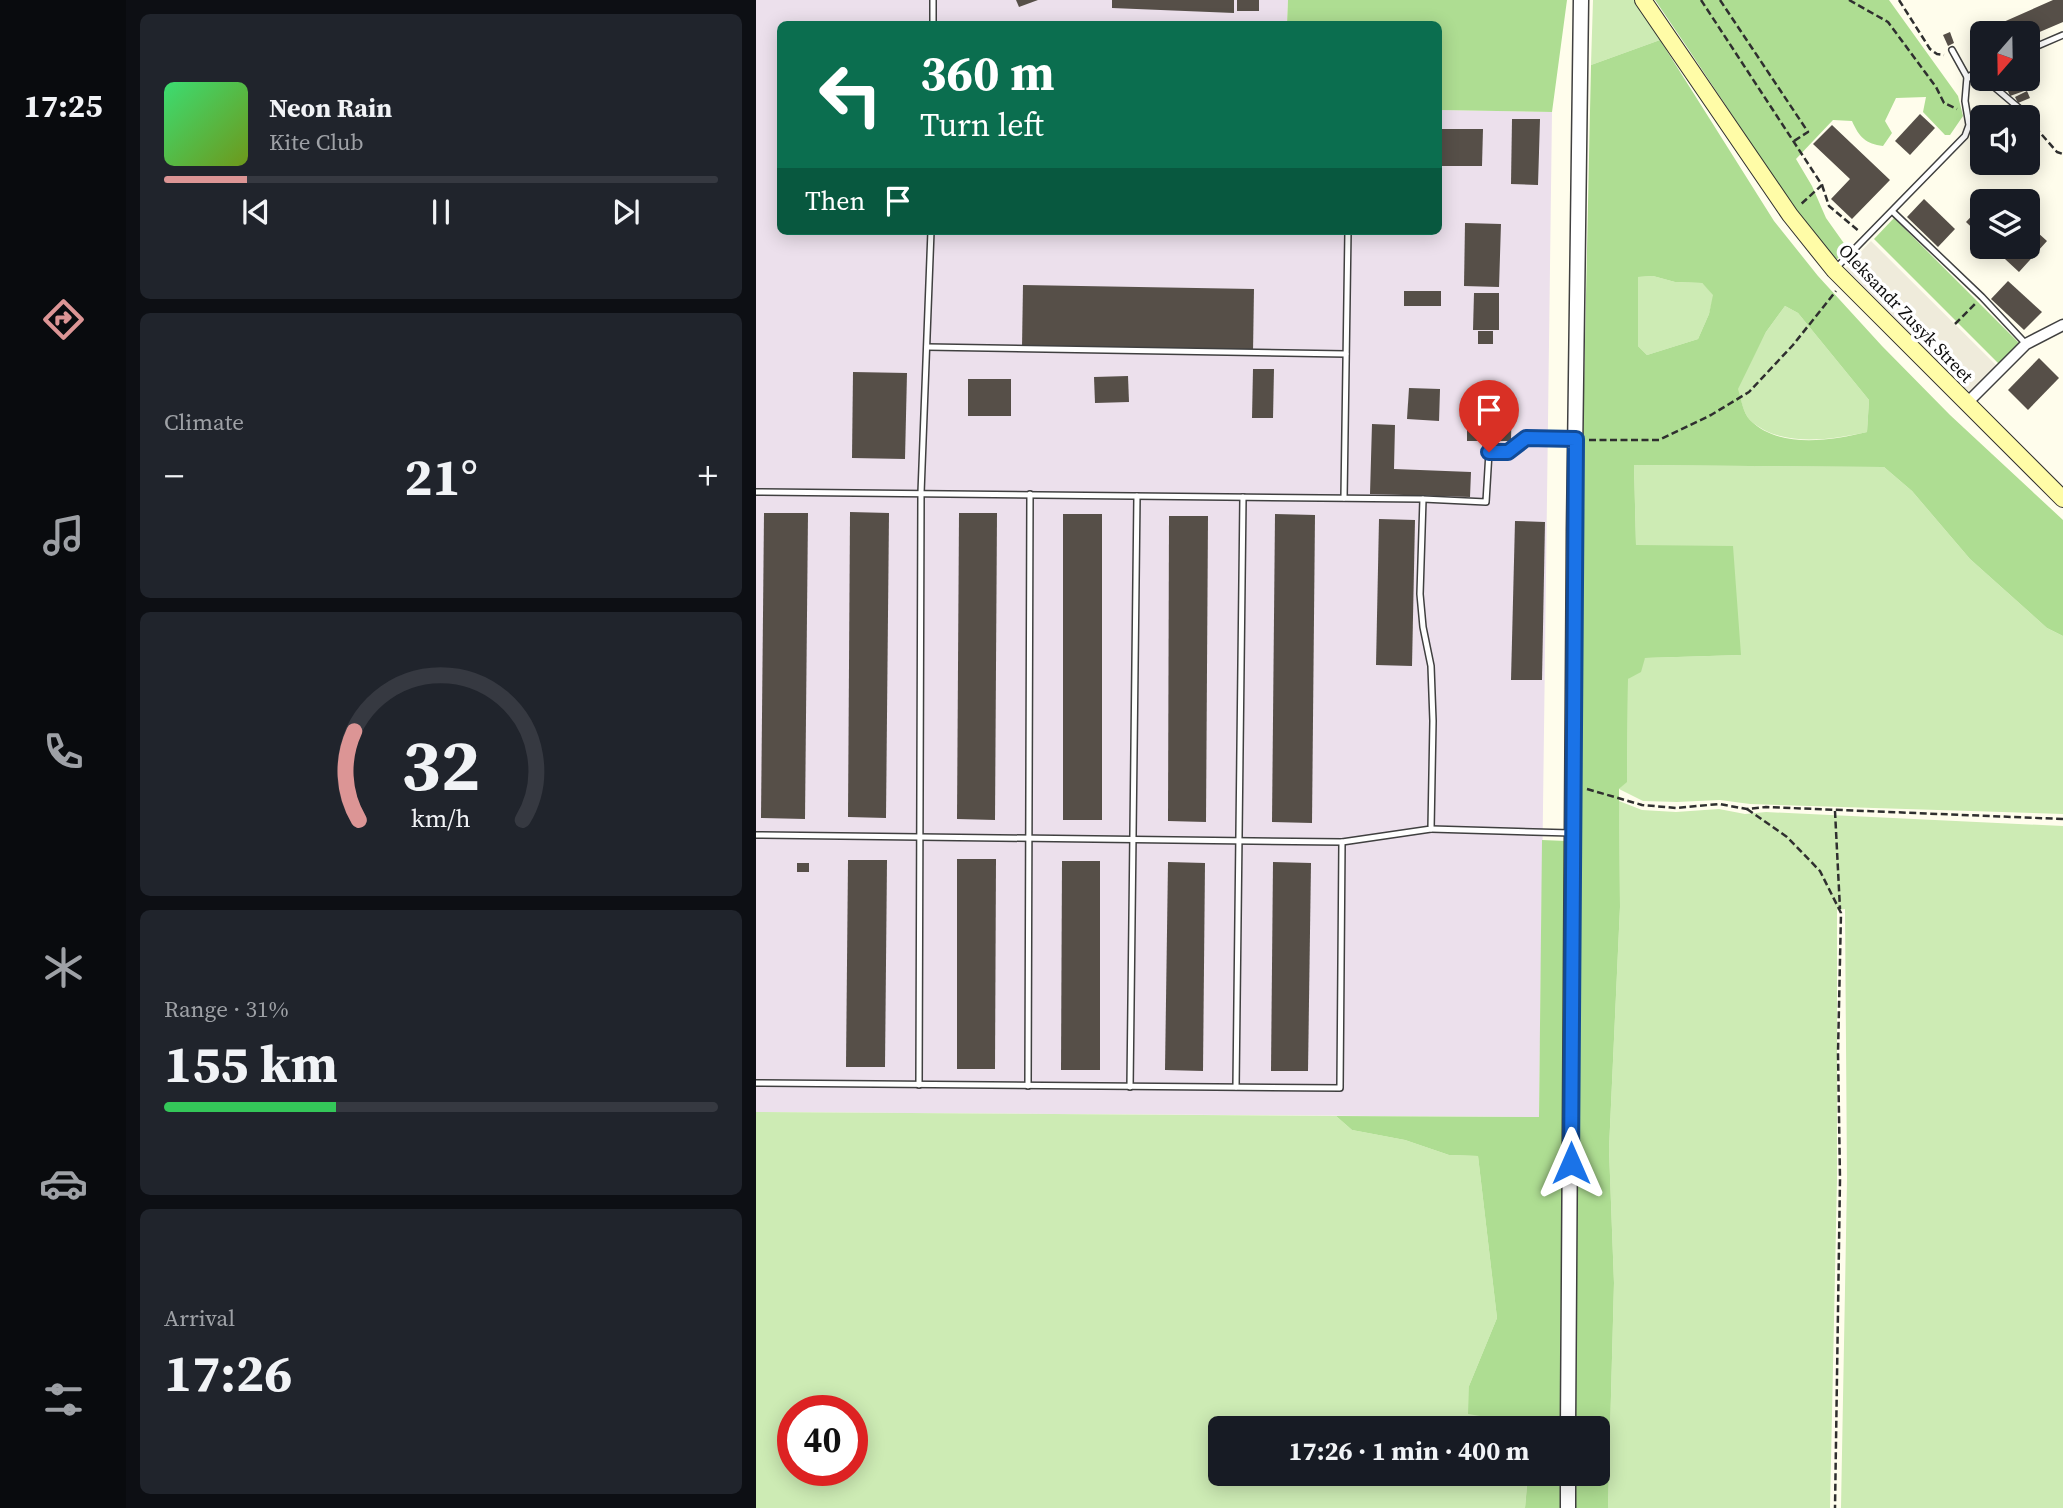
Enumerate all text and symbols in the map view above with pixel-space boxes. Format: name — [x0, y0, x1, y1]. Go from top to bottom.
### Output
north arrow — [1970, 21, 2040, 91]
map controls — [1970, 21, 2040, 259]
text: 360 m — [920, 39, 1055, 106]
icon: left — [805, 49, 896, 140]
text: 17:25 — [24, 84, 102, 128]
text: Neon Rain — [269, 90, 392, 126]
text: Turn left — [920, 103, 1044, 147]
button: sound — [1970, 105, 2040, 175]
text: Kite Club — [269, 126, 364, 158]
icon: arrive — [879, 182, 917, 220]
text: Then — [805, 183, 865, 219]
button: layers — [1970, 189, 2040, 259]
icon: previous — [237, 193, 275, 231]
icon: pause — [422, 193, 460, 231]
icon: next — [607, 193, 645, 231]
street label: Oleksandr Zusyk Street — [1833, 238, 1979, 388]
icon: directions — [39, 295, 88, 344]
pin — [1459, 380, 1519, 452]
icon: arrive — [1470, 391, 1508, 429]
text: Climate — [164, 406, 244, 438]
text: 21° — [404, 441, 478, 512]
text: − — [164, 450, 184, 502]
text: + — [698, 450, 718, 502]
icon: music — [39, 511, 88, 560]
text: 32 — [402, 715, 480, 814]
icon: phone — [39, 727, 88, 776]
text: km/h — [411, 801, 471, 835]
icon: climate — [39, 943, 88, 992]
text: Range · 31% — [164, 993, 289, 1025]
text: 155 km — [164, 1028, 338, 1099]
position arrow — [1534, 1126, 1608, 1200]
icon: car — [39, 1159, 88, 1208]
text: Arrival — [164, 1302, 235, 1334]
text: 17:26 — [164, 1337, 292, 1408]
icon: filters — [39, 1375, 88, 1424]
speed limit sign: 40 — [777, 1395, 868, 1486]
text: 17:26 · 1 min · 400 m — [1289, 1433, 1529, 1469]

